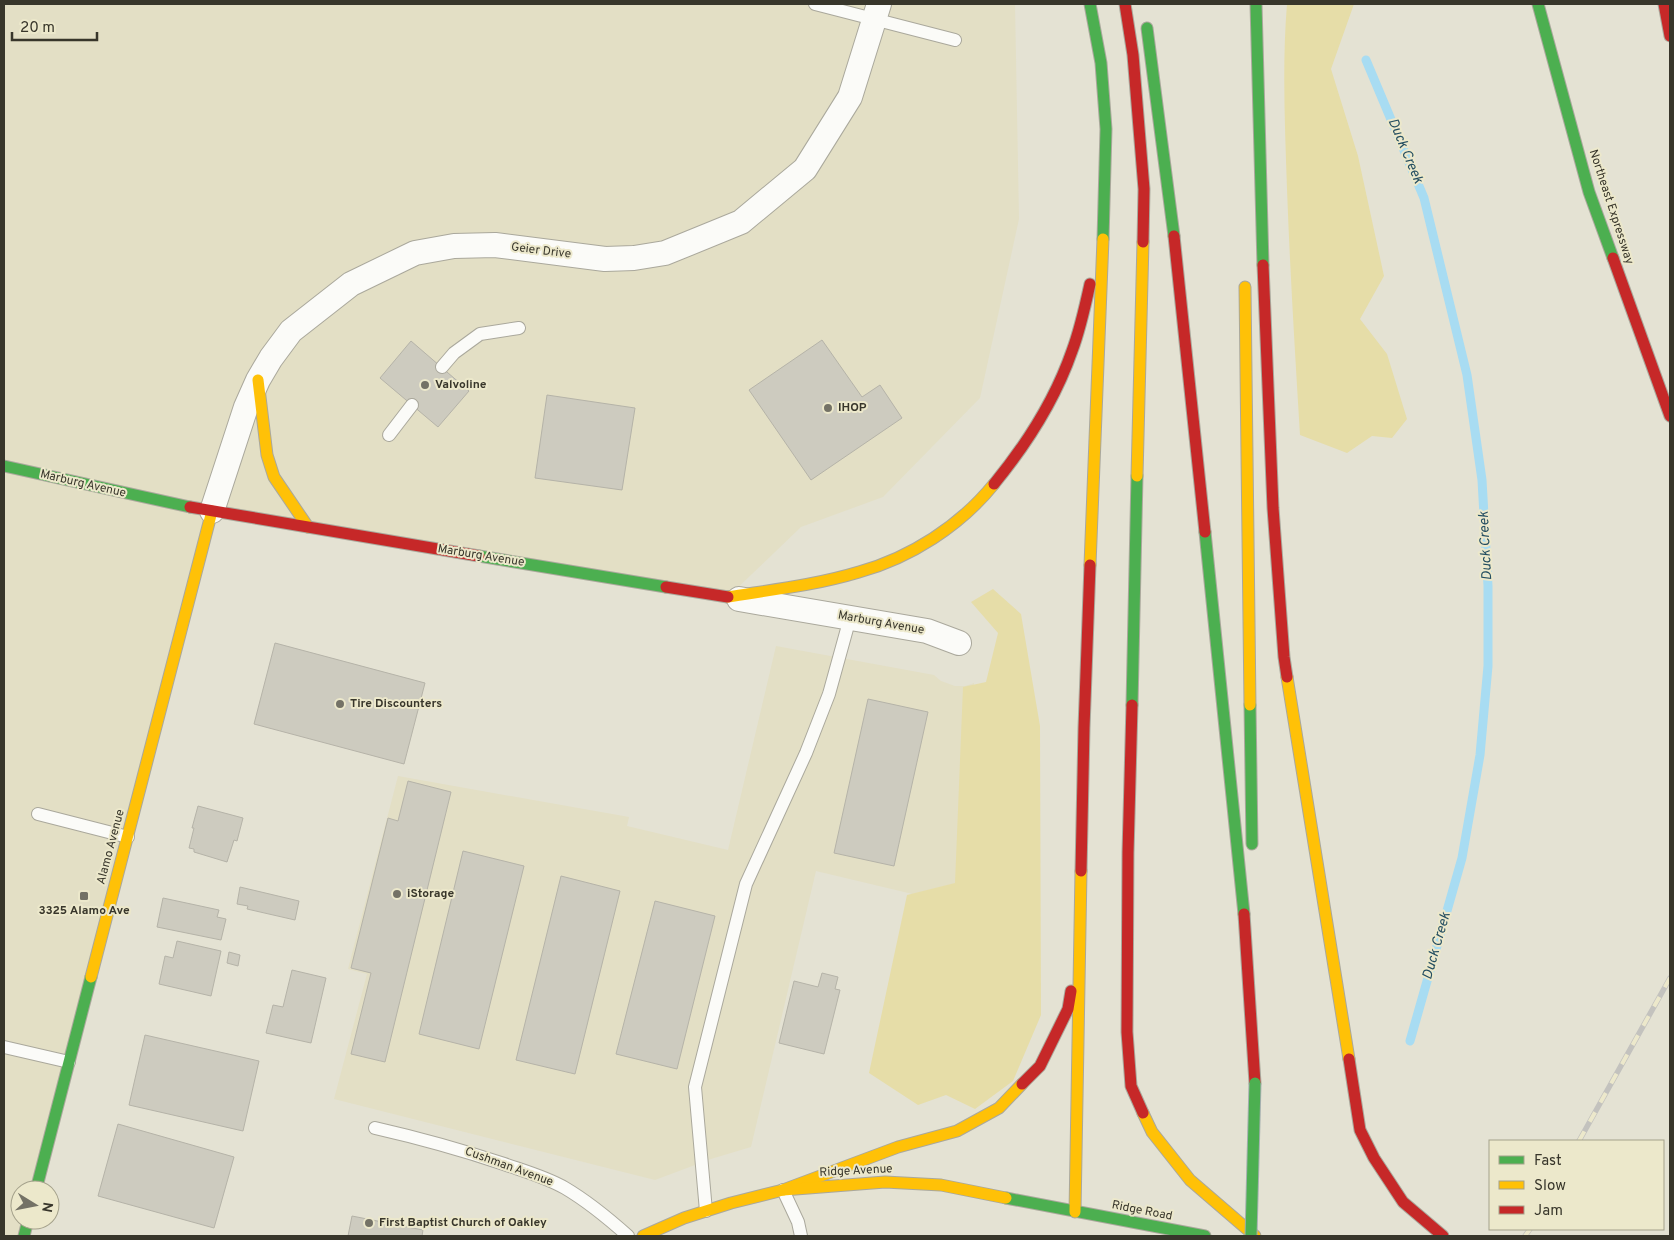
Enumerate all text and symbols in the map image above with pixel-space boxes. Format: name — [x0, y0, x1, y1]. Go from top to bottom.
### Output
scale bar — [12, 10, 98, 42]
text: 20 m — [20, 19, 55, 38]
water label: Duck Creek — [1384, 116, 1427, 187]
street label: Northeast Expressway — [1585, 147, 1637, 267]
street label: Geier Drive — [510, 239, 572, 263]
place label: Valvoline — [435, 377, 487, 393]
marker: Valvoline — [419, 379, 431, 391]
place label: IHOP — [838, 400, 867, 416]
marker: IHOP — [822, 402, 834, 414]
street label: Marburg Avenue — [39, 466, 127, 502]
water label: Duck Creek — [1476, 510, 1496, 581]
street label: Marburg Avenue — [437, 541, 525, 571]
street label: Marburg Avenue — [837, 608, 925, 638]
place label: Tire Discounters — [350, 696, 442, 712]
marker: Tire Discounters — [334, 698, 346, 710]
street label: Alamo Avenue — [93, 808, 129, 886]
place label: iStorage — [407, 886, 454, 902]
marker: iStorage — [391, 888, 403, 900]
marker: 3325 Alamo Ave — [78, 890, 90, 902]
place label: 3325 Alamo Ave — [38, 903, 130, 919]
water label: Duck Creek — [1419, 910, 1455, 982]
legend — [1489, 1140, 1664, 1230]
street label: Cushman Avenue — [463, 1144, 555, 1190]
text: Fast — [1534, 1152, 1562, 1171]
street label: Ridge Avenue — [819, 1161, 893, 1181]
text: Slow — [1534, 1177, 1566, 1196]
north arrow — [10, 1180, 60, 1230]
street label: Ridge Road — [1110, 1197, 1174, 1225]
text: N — [37, 1201, 56, 1213]
text: Jam — [1534, 1202, 1563, 1221]
place label: First Baptist Church of Oakley — [379, 1215, 547, 1231]
marker: First Baptist Church of Oakley — [363, 1217, 375, 1229]

